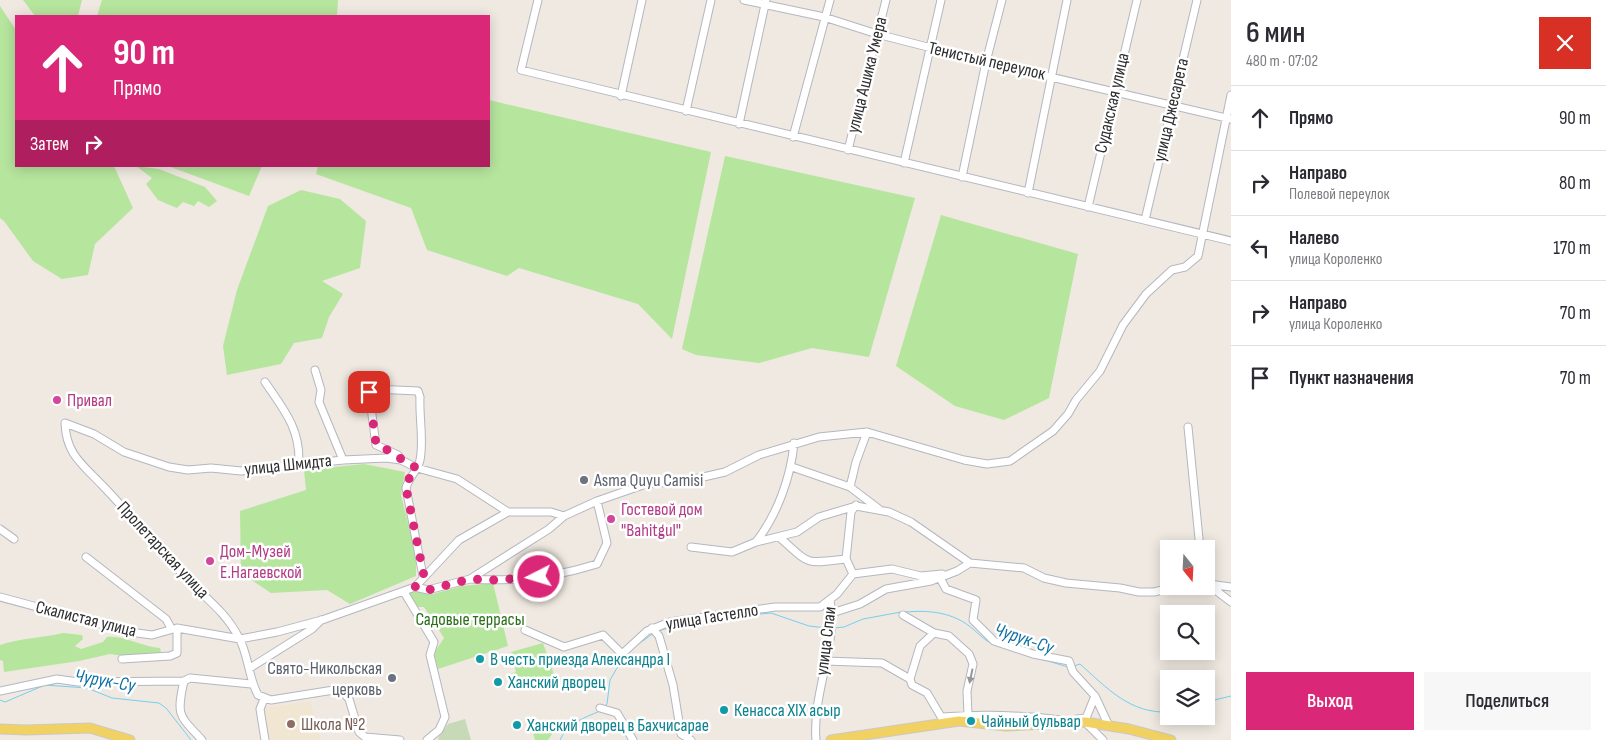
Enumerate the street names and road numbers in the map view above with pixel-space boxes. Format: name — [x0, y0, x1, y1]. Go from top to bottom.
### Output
street label: улица Ашика Умера — [842, 15, 892, 135]
street label: Тенистый переулок — [926, 37, 1048, 85]
street label: Судакская улица — [1090, 51, 1134, 155]
street label: улица Джесарета — [1149, 56, 1193, 164]
street label: улица Шмидта — [243, 450, 333, 480]
street label: Пролетарская улица — [113, 497, 213, 603]
street label: Скалистая улица — [34, 596, 139, 642]
street label: улица Гастелло — [664, 599, 760, 635]
street label: улица Спаи — [811, 605, 841, 677]

